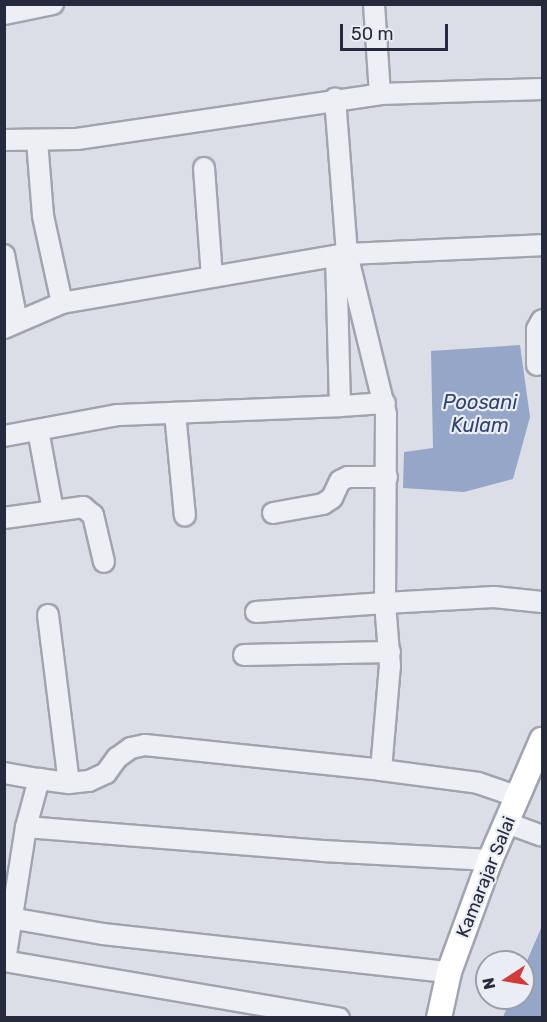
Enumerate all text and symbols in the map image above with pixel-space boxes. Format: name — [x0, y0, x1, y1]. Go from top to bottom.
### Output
scale bar — [343, 12, 451, 50]
text: 50 m — [351, 23, 394, 45]
water label: Poosani Kulam — [443, 390, 517, 437]
street label: Kamarajar Salai — [452, 813, 520, 941]
north arrow — [475, 950, 535, 1010]
text: N — [478, 976, 499, 991]

